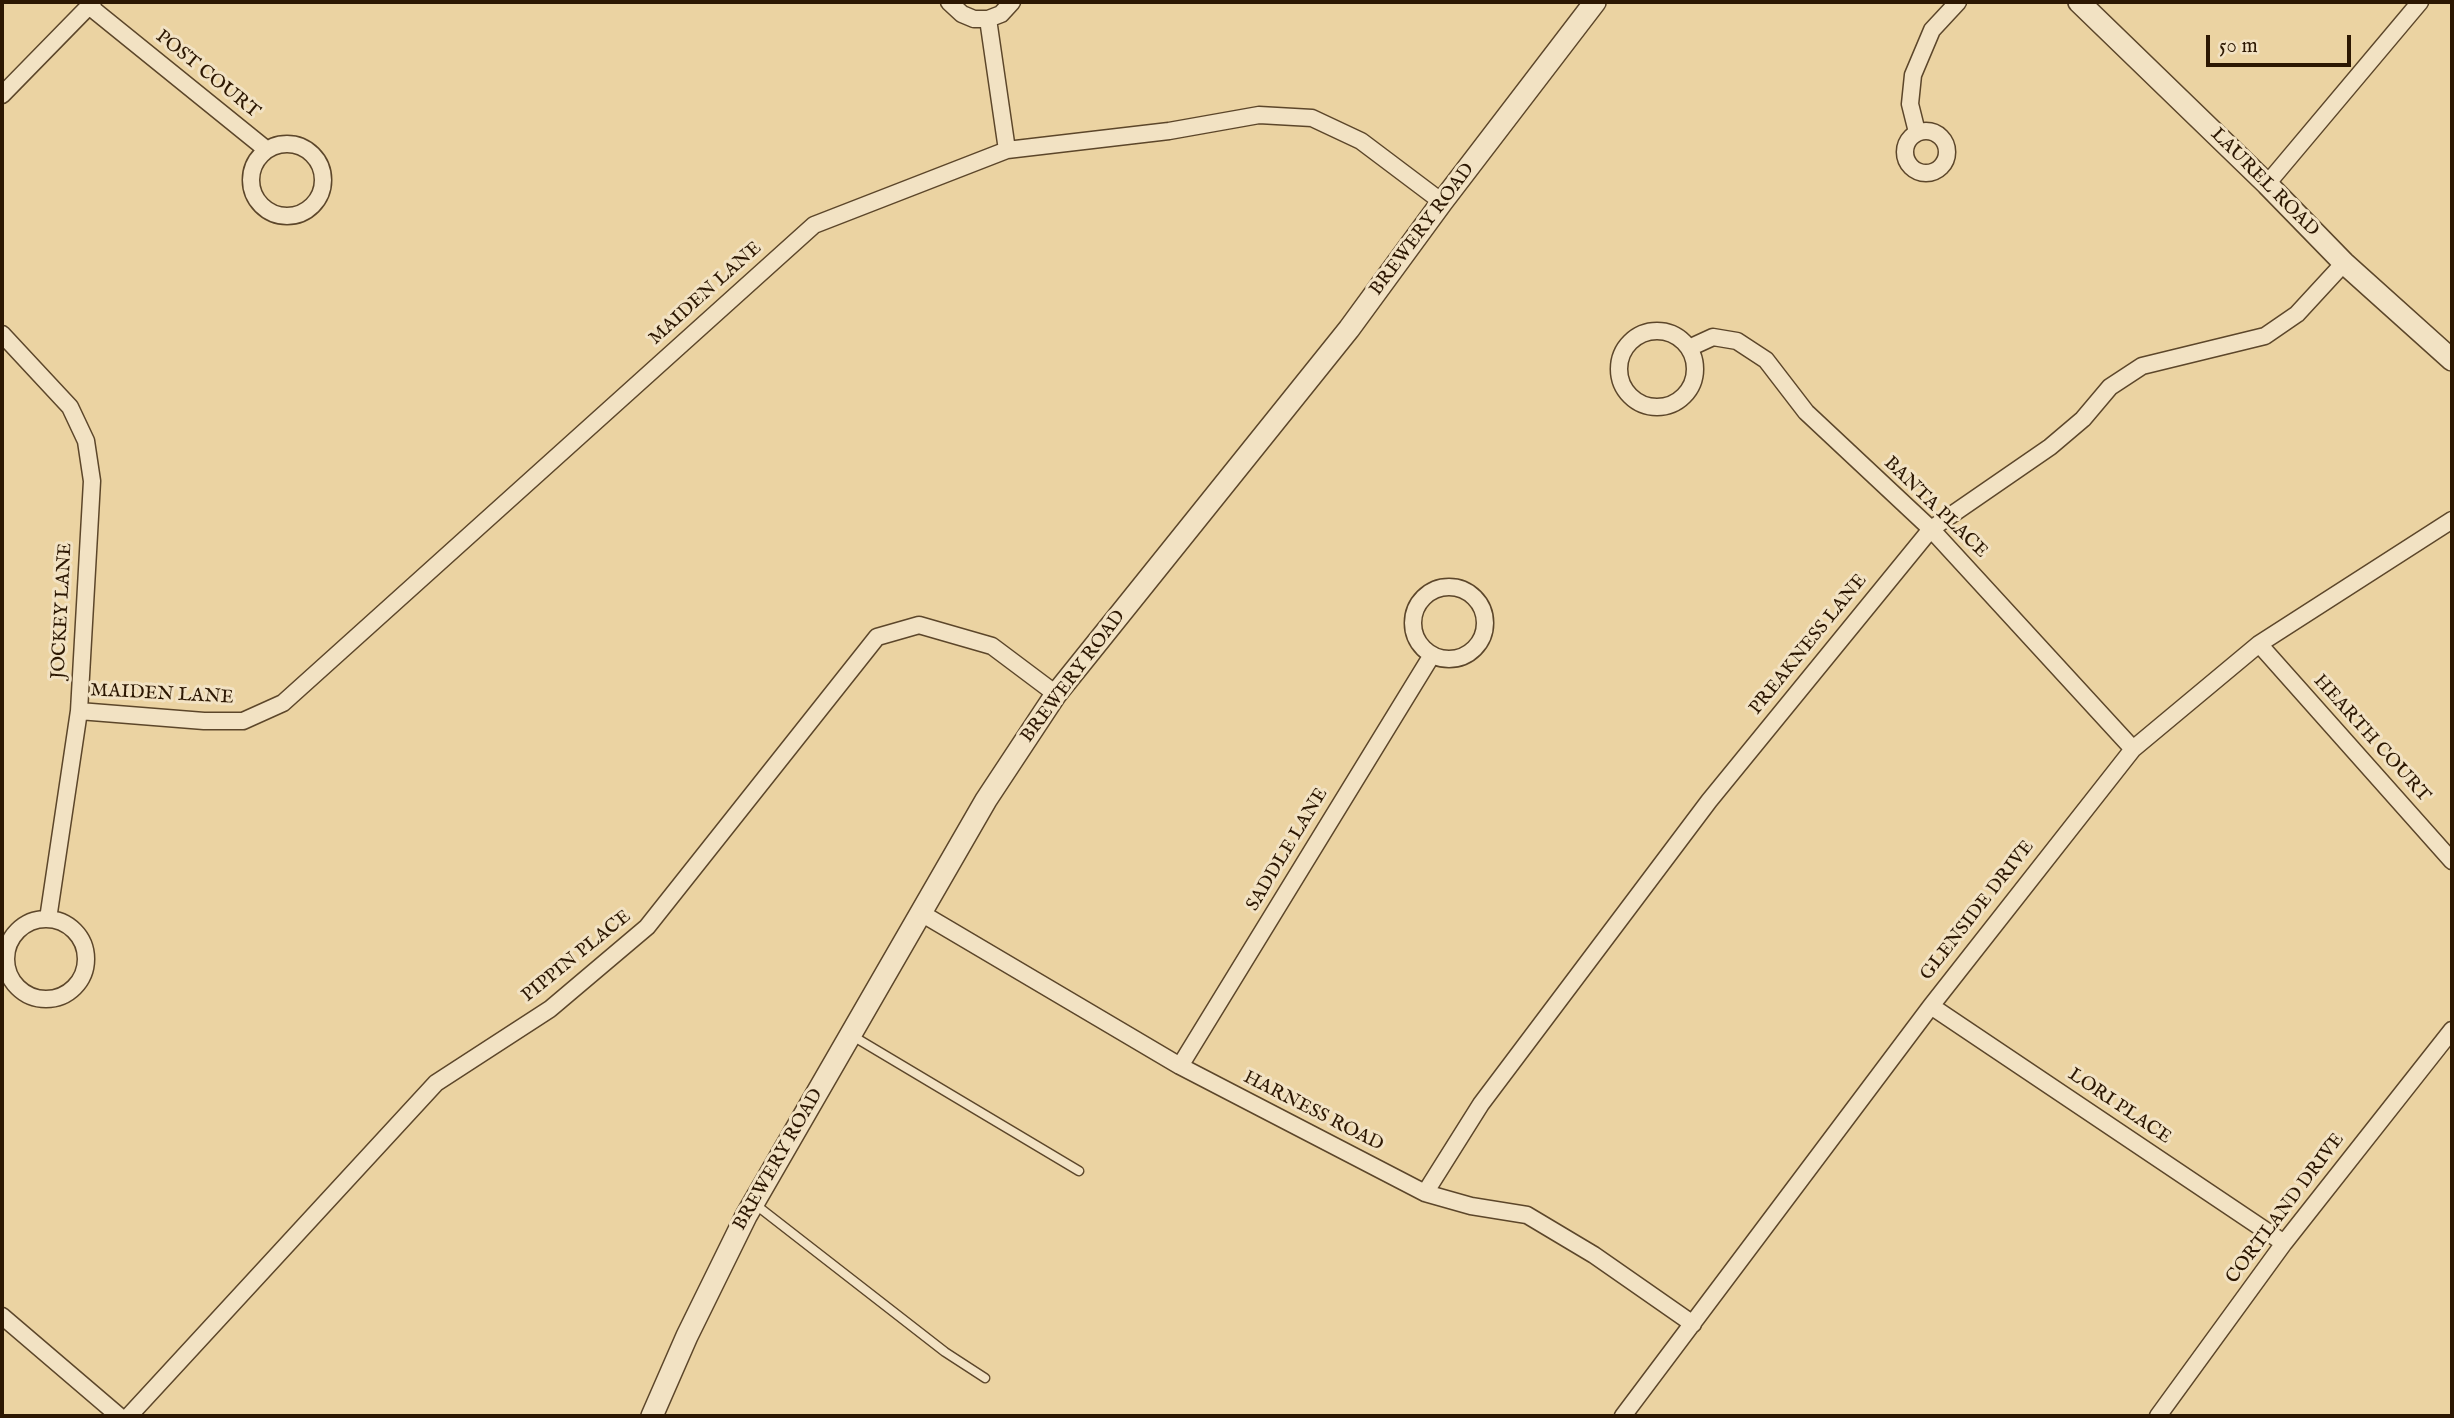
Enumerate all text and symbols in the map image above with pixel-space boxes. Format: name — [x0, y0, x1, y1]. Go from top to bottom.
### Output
scale bar — [2209, 21, 2354, 65]
street label: POST COURT — [150, 26, 264, 124]
text: 50 m — [2219, 33, 2258, 60]
street label: LAUREL ROAD — [2205, 124, 2323, 242]
street label: BREWERY ROAD — [1366, 159, 1480, 301]
street label: MAIDEN LANE — [645, 237, 767, 351]
street label: BANTA PLACE — [1878, 453, 1992, 563]
street label: JOCKEY LANE — [48, 542, 78, 680]
street label: PREAKNESS LANE — [1745, 570, 1873, 720]
street label: BREWERY ROAD — [1017, 606, 1131, 748]
street label: HEARTH COURT — [2308, 670, 2434, 808]
street label: MAIDEN LANE — [90, 680, 234, 710]
street label: SADDLE LANE — [1242, 784, 1334, 916]
street label: GLENSIDE DRIVE — [1916, 836, 2040, 986]
street label: PIPPIN PLACE — [518, 906, 636, 1008]
street label: LORI PLACE — [2063, 1064, 2175, 1150]
street label: HARNESS ROAD — [1239, 1067, 1387, 1157]
street label: BREWERY ROAD — [729, 1085, 829, 1235]
street label: CORTLAND DRIVE — [2222, 1129, 2350, 1289]

